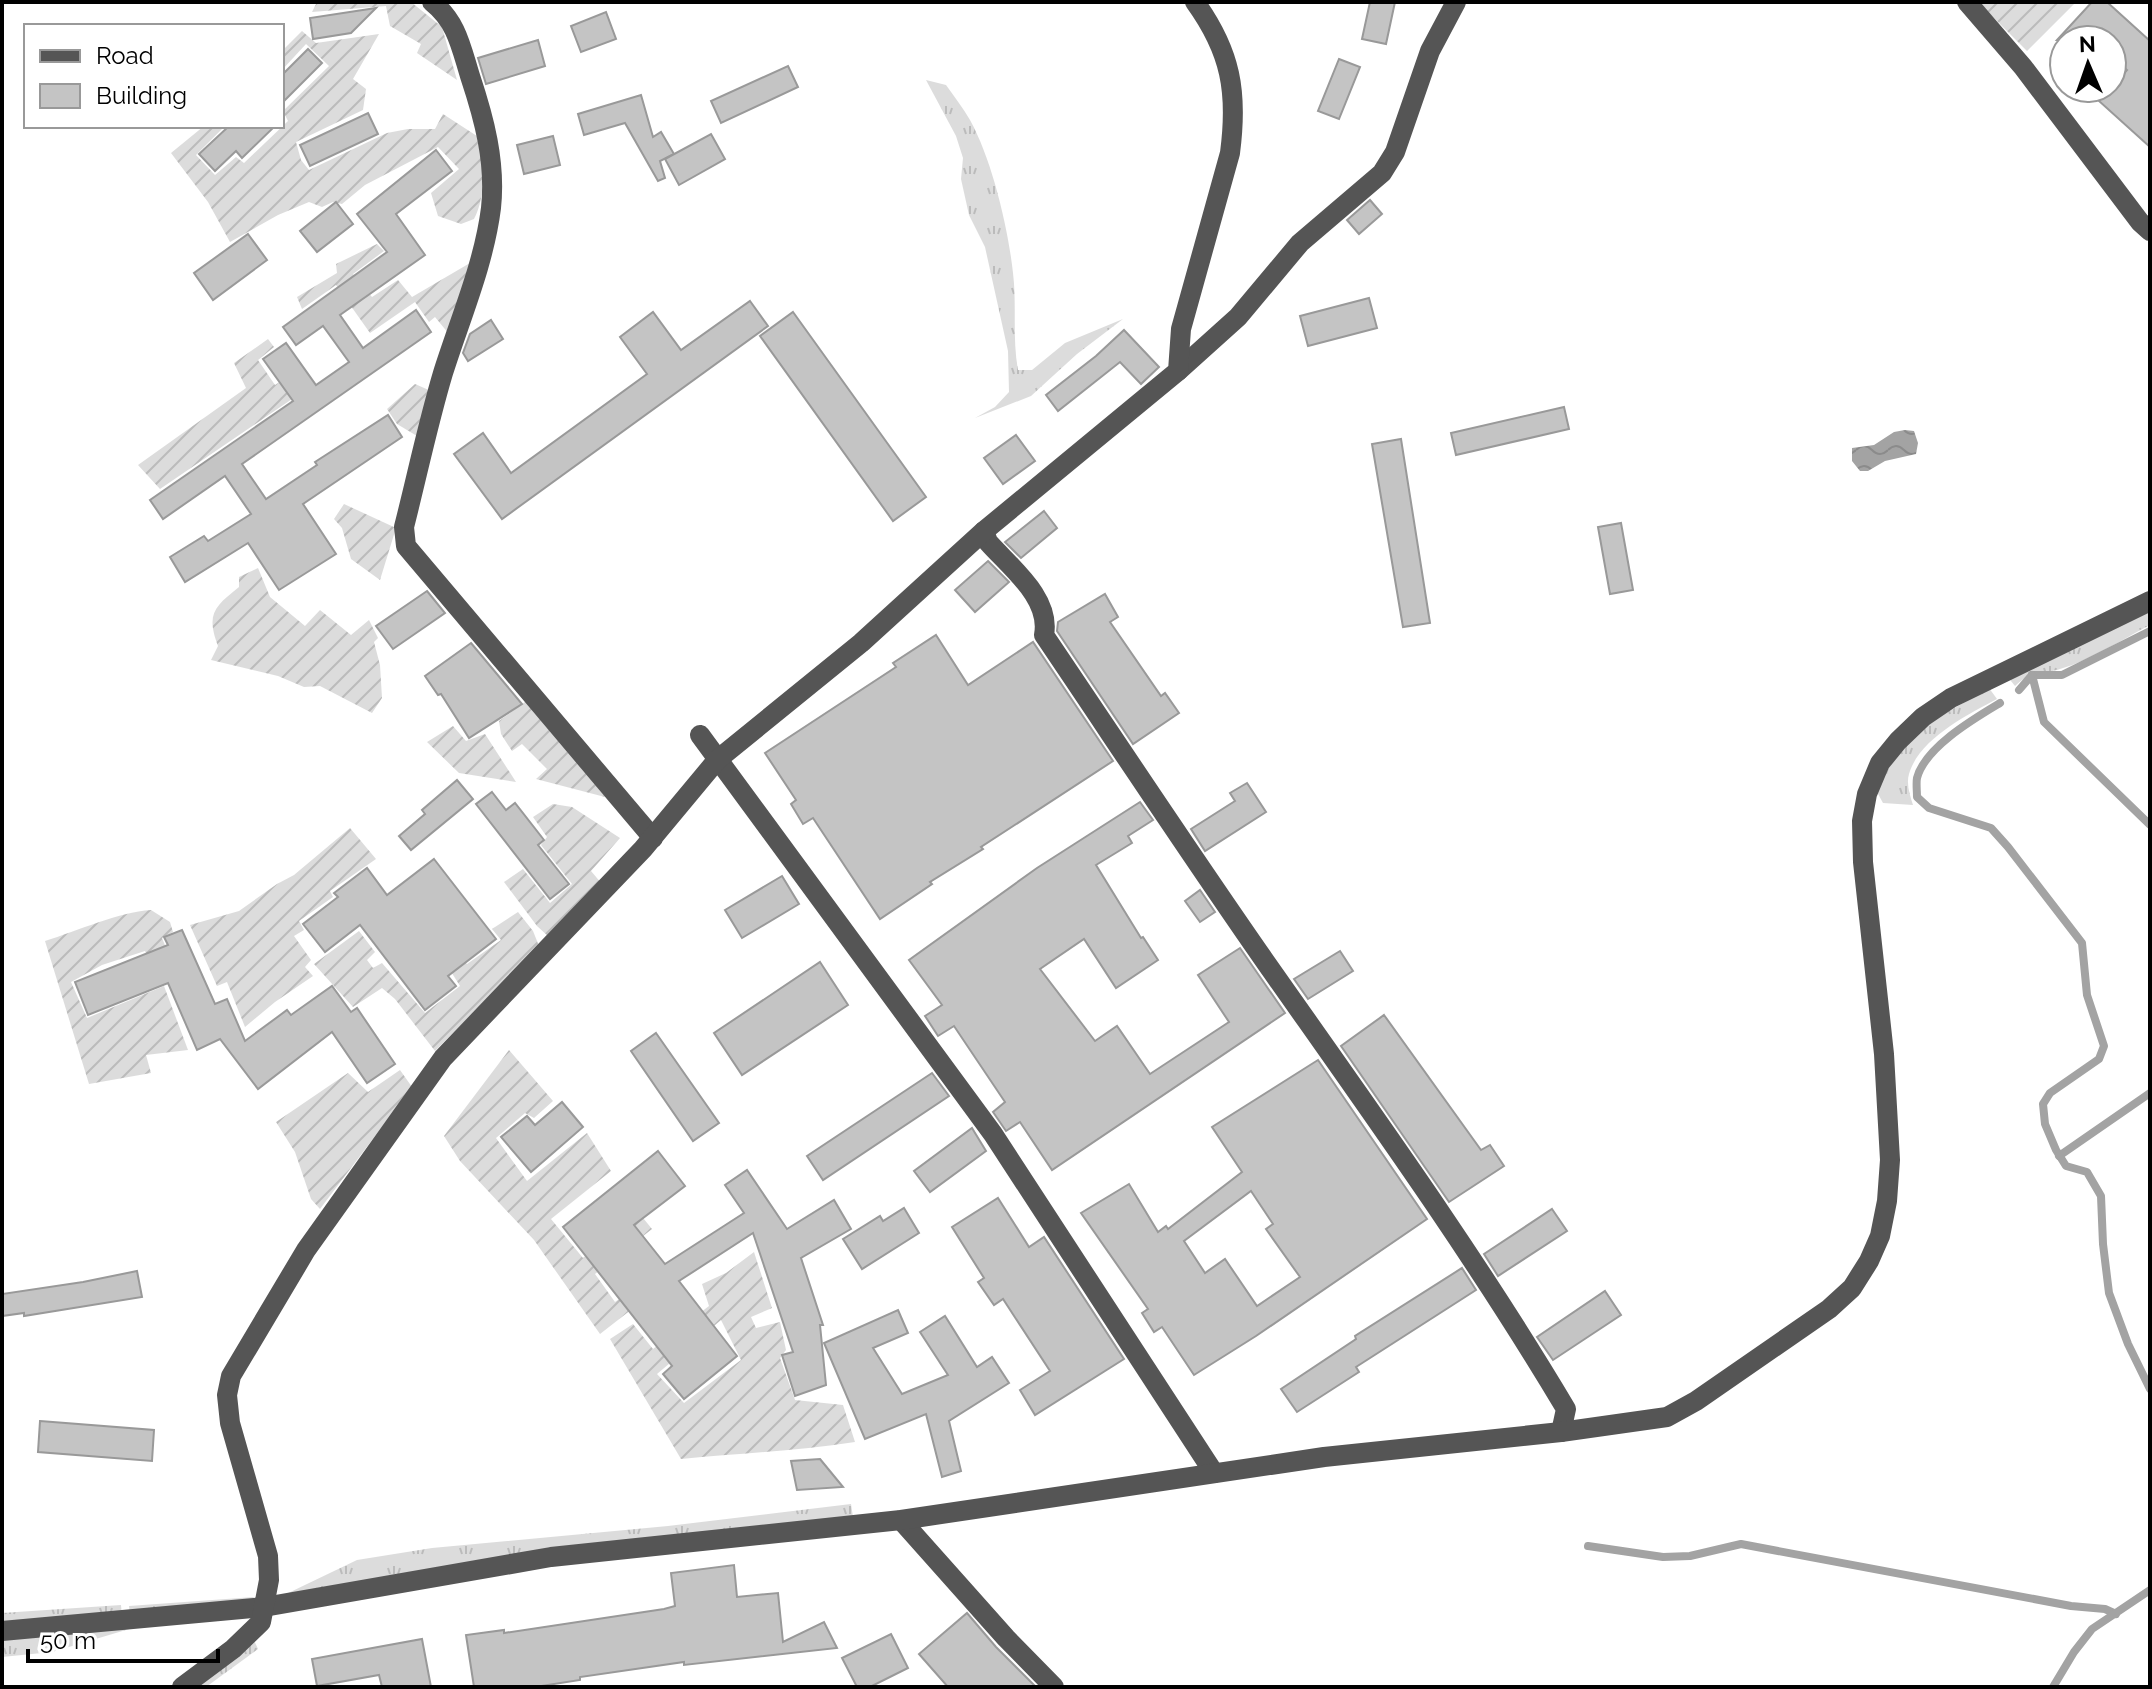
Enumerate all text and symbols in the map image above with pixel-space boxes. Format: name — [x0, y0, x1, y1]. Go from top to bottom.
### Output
legend — [24, 24, 284, 128]
north arrow — [2048, 24, 2128, 104]
text: N — [2078, 31, 2096, 57]
text: Road — [96, 41, 154, 70]
text: Building — [96, 81, 187, 110]
scale bar — [28, 1613, 218, 1663]
text: 50 m — [40, 1626, 96, 1655]

